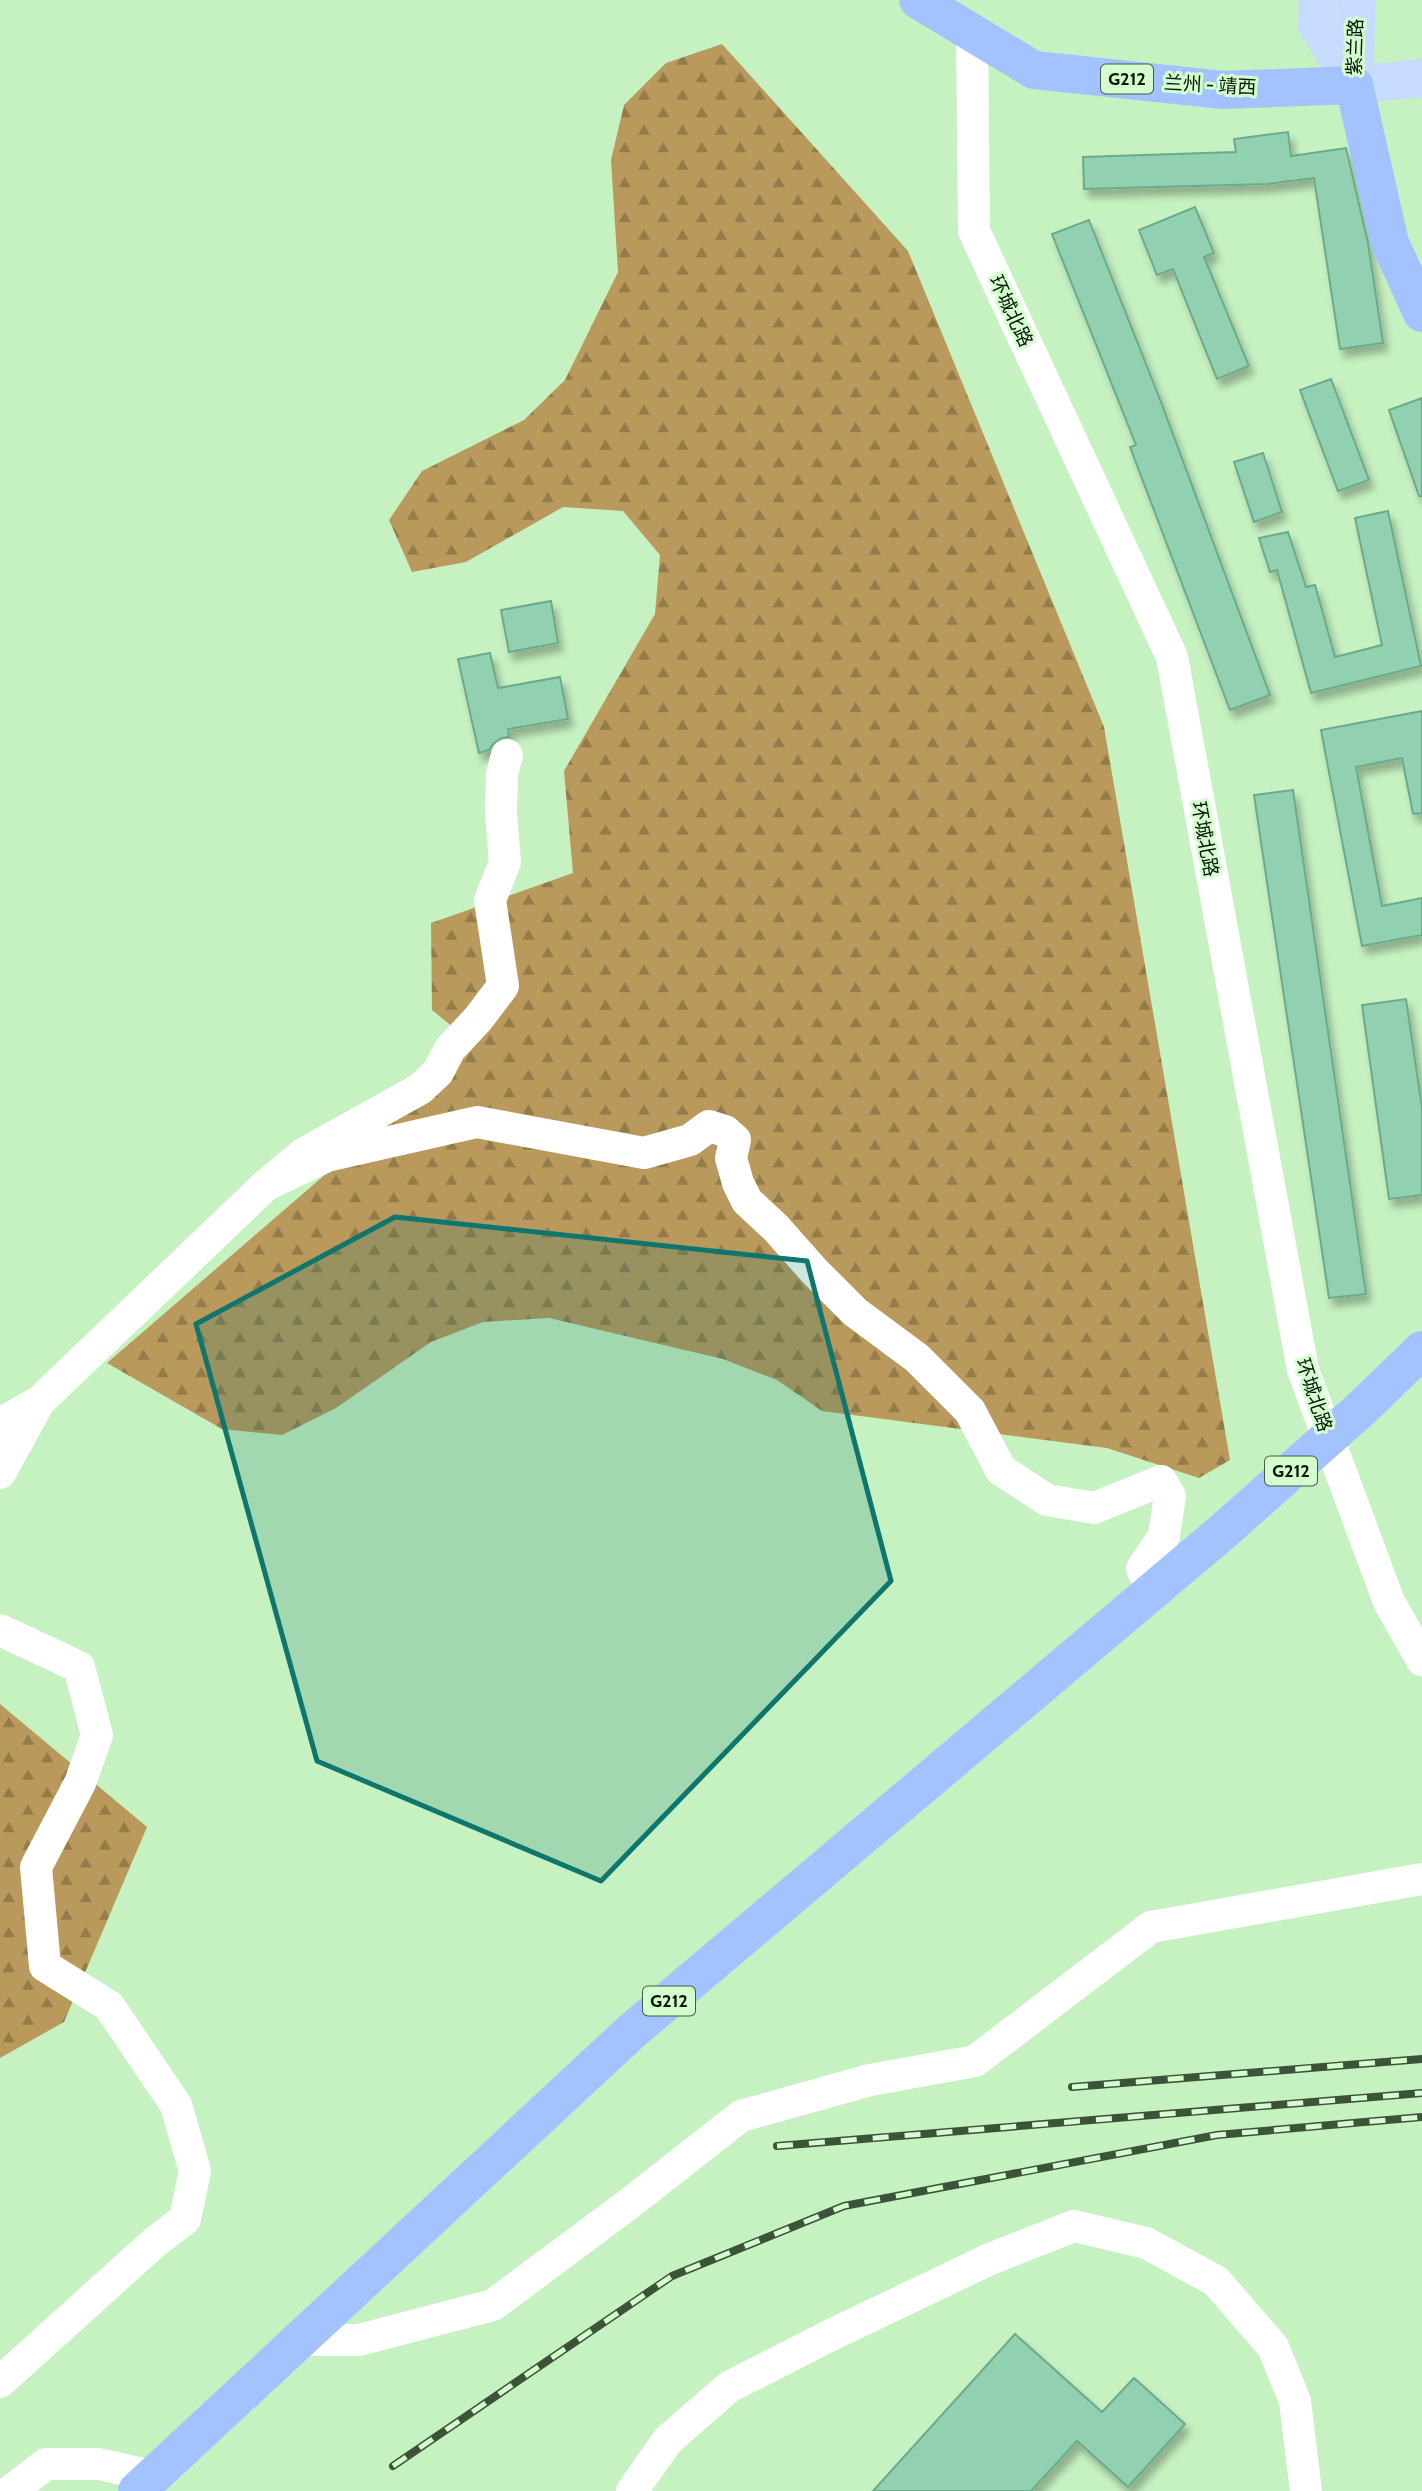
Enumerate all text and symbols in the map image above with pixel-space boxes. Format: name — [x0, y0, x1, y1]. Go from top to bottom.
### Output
street label: 紫兰路 — [1343, 18, 1367, 76]
road number: G212 — [1101, 64, 1153, 94]
street label: 兰州 - 靖西 — [1163, 71, 1257, 99]
street label: 环城北路 — [985, 272, 1037, 350]
street label: 环城北路 — [1187, 800, 1223, 878]
street label: 环城北路 — [1291, 1355, 1337, 1435]
road number: G212 — [1265, 1456, 1317, 1486]
road number: G212 — [643, 1986, 695, 2015]

